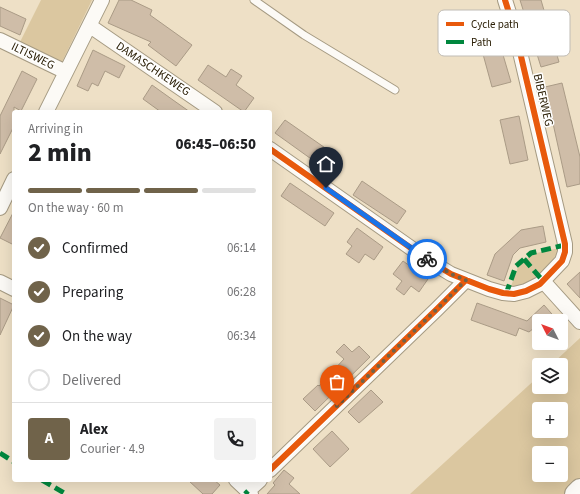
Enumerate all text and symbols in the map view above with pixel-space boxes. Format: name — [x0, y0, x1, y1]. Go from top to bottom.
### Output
legend — [438, 10, 570, 56]
text: Cycle path — [471, 17, 519, 32]
text: Path — [471, 35, 492, 50]
street label: ILTISWEG — [8, 38, 58, 74]
street label: DAMASCHKEWEG — [112, 38, 194, 100]
street label: BIBERWEG — [529, 72, 557, 128]
text: Arriving in — [28, 120, 83, 138]
text: 2 min — [28, 134, 92, 171]
text: 06:45–06:50 — [175, 134, 256, 155]
pin — [309, 147, 343, 188]
icon: home — [315, 153, 337, 175]
text: On the way · 60 m — [28, 199, 123, 217]
icon: check — [28, 237, 50, 259]
text: Confirmed — [62, 238, 128, 259]
text: 06:14 — [227, 239, 256, 257]
courier — [407, 239, 447, 279]
icon: bike — [416, 248, 438, 270]
icon: check — [28, 281, 50, 303]
text: Preparing — [62, 282, 123, 303]
text: 06:28 — [227, 283, 256, 301]
north arrow — [532, 314, 568, 350]
map controls — [532, 314, 568, 482]
icon: check — [28, 325, 50, 347]
text: On the way — [62, 326, 132, 347]
text: 06:34 — [227, 327, 256, 345]
button: layers — [532, 358, 568, 394]
pin — [320, 365, 354, 406]
text: Delivered — [62, 370, 121, 391]
icon: bag — [326, 371, 348, 393]
button: + — [532, 402, 568, 438]
button: phone — [214, 418, 256, 460]
text: Alex — [80, 419, 108, 440]
text: A — [45, 428, 53, 449]
text: Courier · 4.9 — [80, 440, 145, 458]
button: − — [532, 446, 568, 482]

